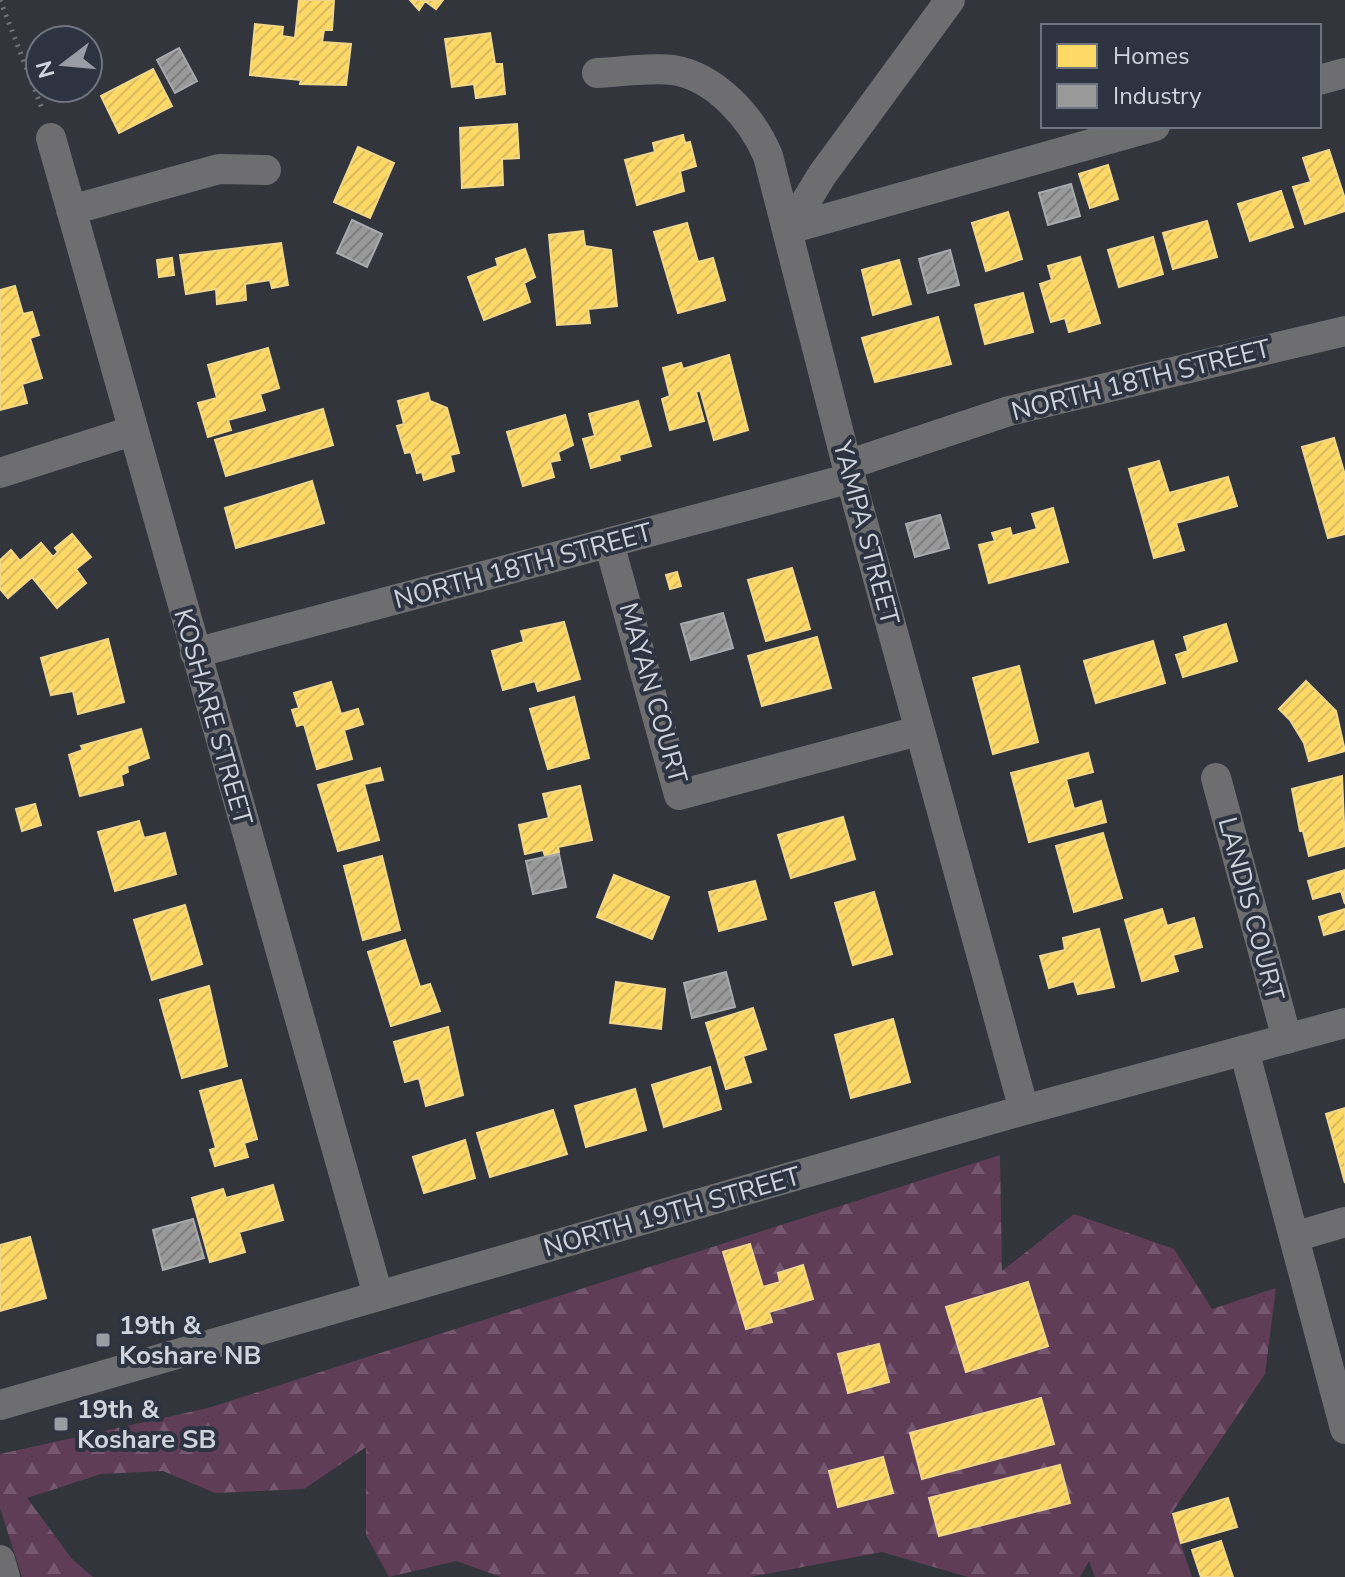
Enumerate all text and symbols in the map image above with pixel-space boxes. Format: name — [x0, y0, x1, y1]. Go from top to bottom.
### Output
north arrow — [24, 24, 104, 104]
legend — [1041, 24, 1321, 128]
text: Homes — [1113, 40, 1189, 72]
text: N — [29, 57, 62, 81]
text: Industry — [1113, 80, 1202, 112]
street label: NORTH 18TH STREET — [1008, 331, 1275, 429]
street label: YAMPA STREET — [824, 436, 908, 629]
street label: NORTH 18TH STREET — [390, 515, 656, 617]
street label: MAYAN COURT — [610, 599, 696, 788]
street label: KOSHARE STREET — [165, 605, 261, 830]
street label: LANDIS COURT — [1210, 813, 1292, 1005]
street label: NORTH 19TH STREET — [539, 1158, 805, 1265]
place label: 19th & Koshare NB — [119, 1308, 261, 1373]
marker: 19th & Koshare NB — [94, 1331, 112, 1349]
place label: 19th & Koshare SB — [77, 1392, 216, 1457]
marker: 19th & Koshare SB — [52, 1415, 70, 1433]

